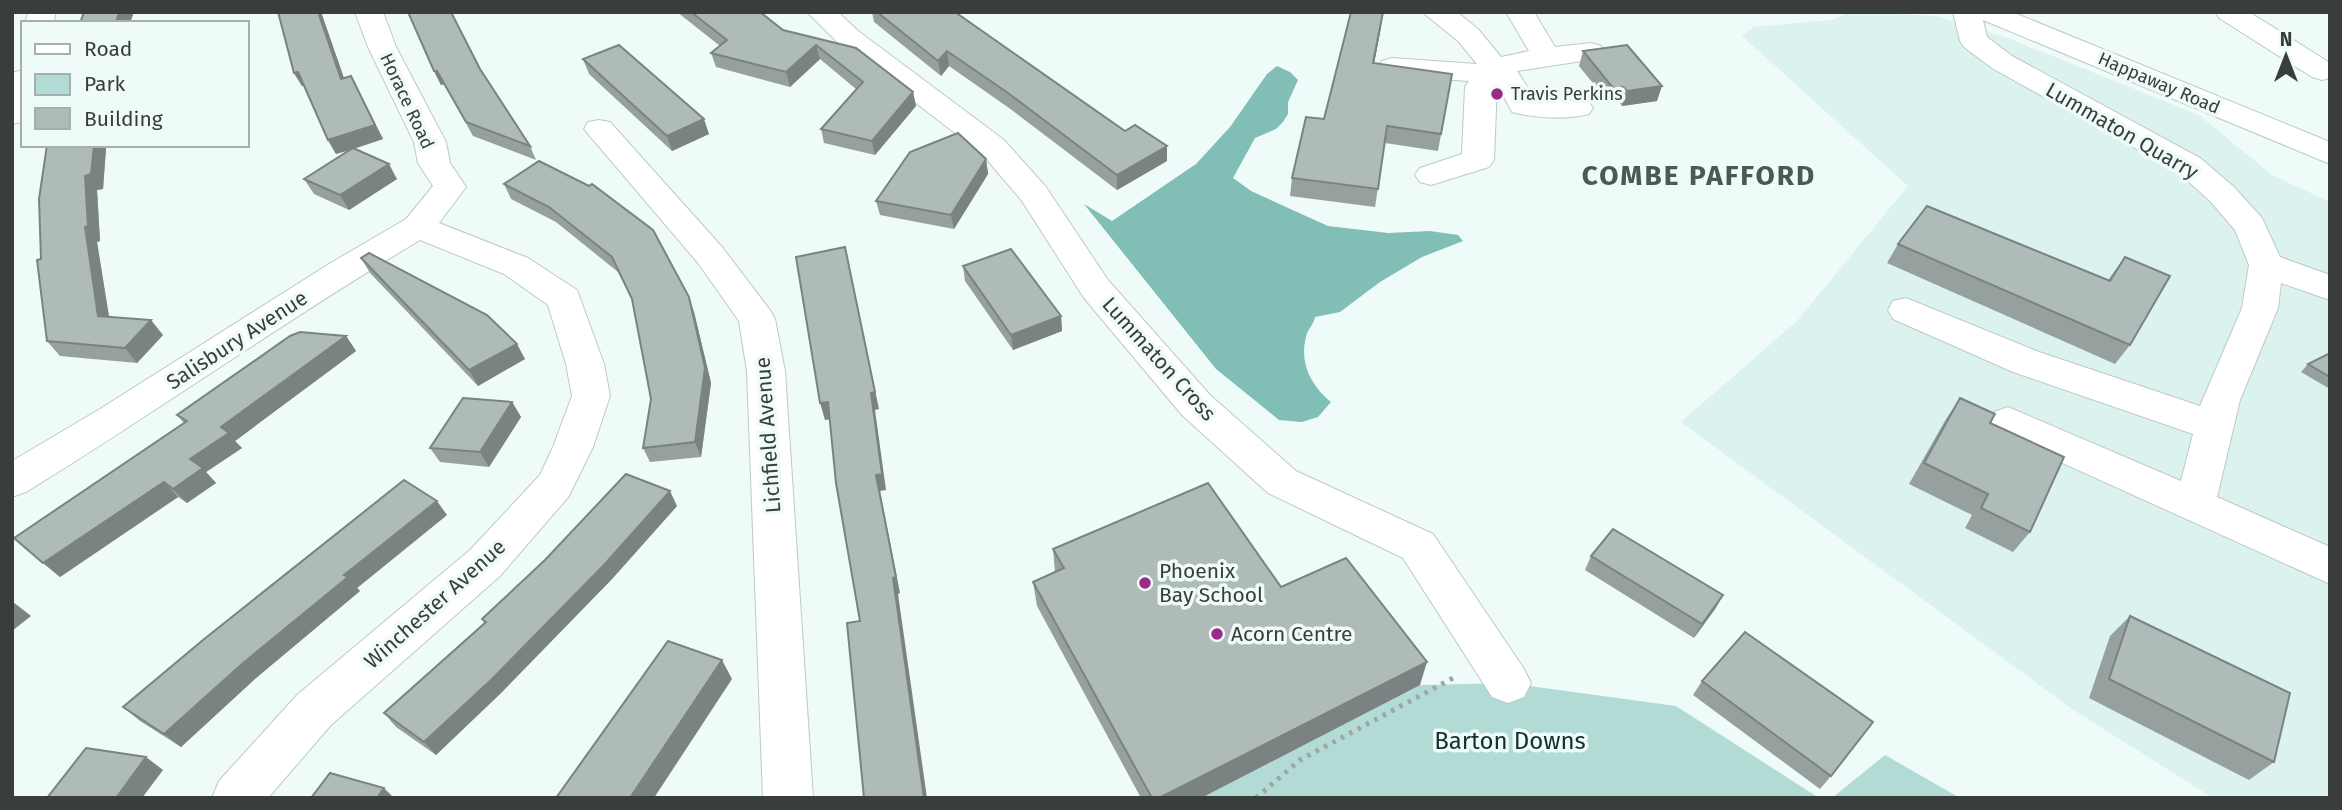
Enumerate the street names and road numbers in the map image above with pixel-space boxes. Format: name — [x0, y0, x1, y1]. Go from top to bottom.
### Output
street label: Happaway Road — [2095, 47, 2223, 119]
street label: Horace Road — [375, 50, 439, 152]
street label: Lummaton Quarry — [2041, 77, 2204, 186]
street label: Salisbury Avenue — [162, 285, 312, 395]
street label: Lummaton Cross — [1097, 292, 1222, 426]
street label: Lichfield Avenue — [750, 356, 786, 514]
street label: Winchester Avenue — [359, 534, 511, 674]

